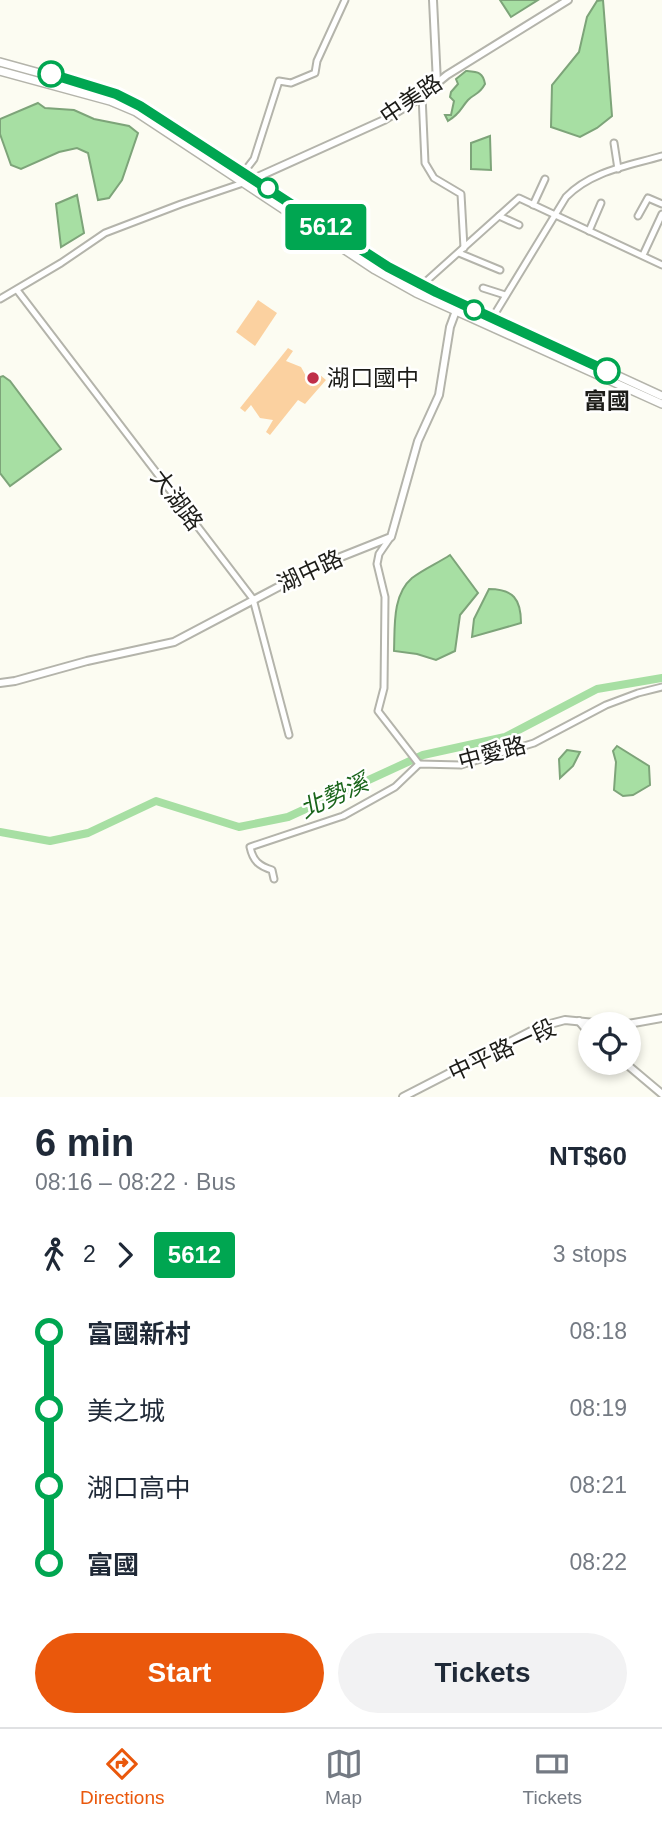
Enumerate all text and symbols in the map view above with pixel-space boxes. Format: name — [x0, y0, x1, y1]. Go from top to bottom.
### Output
unlabelled marker — [38, 61, 64, 87]
street label: 中美路 — [375, 69, 447, 129]
unlabelled marker — [258, 178, 278, 198]
line badge: 5612 — [277, 204, 375, 250]
text: 5612 — [299, 213, 353, 240]
unlabelled marker — [464, 300, 484, 320]
marker: 富國 — [594, 358, 620, 384]
place label: 湖口國中 — [327, 365, 419, 391]
marker: 湖口國中 — [305, 370, 321, 386]
place label: 富國 — [584, 388, 630, 414]
street label: 大湖路 — [146, 465, 208, 535]
street label: 湖中路 — [273, 545, 347, 597]
street label: 中愛路 — [455, 732, 529, 774]
water label: 北勢溪 — [295, 767, 375, 823]
map controls — [578, 1012, 641, 1075]
button: locate — [578, 1012, 641, 1075]
street label: 中平路一段 — [444, 1014, 560, 1086]
text: 6 min — [35, 1122, 134, 1164]
text: NT$60 — [549, 1141, 627, 1171]
text: 08:16 – 08:22 · Bus — [35, 1169, 236, 1195]
icon: walk — [35, 1236, 73, 1274]
icon: forward — [106, 1236, 144, 1274]
text: 2 — [83, 1241, 96, 1267]
text: 5612 — [168, 1241, 221, 1268]
text: 3 stops — [553, 1241, 627, 1267]
text: 08:18 — [569, 1318, 627, 1344]
text: 富國新村 — [87, 1319, 191, 1349]
text: 08:19 — [569, 1395, 627, 1421]
text: 美之城 — [87, 1396, 165, 1426]
text: 08:21 — [569, 1472, 627, 1498]
text: 湖口高中 — [87, 1473, 191, 1503]
text: 08:22 — [569, 1549, 627, 1575]
text: 富國 — [87, 1550, 139, 1580]
button: Start — [35, 1633, 324, 1713]
button: Tickets — [338, 1633, 627, 1713]
tab: Directions — [80, 1745, 164, 1809]
tab: Map — [325, 1745, 363, 1809]
tab: Tickets — [523, 1745, 582, 1809]

